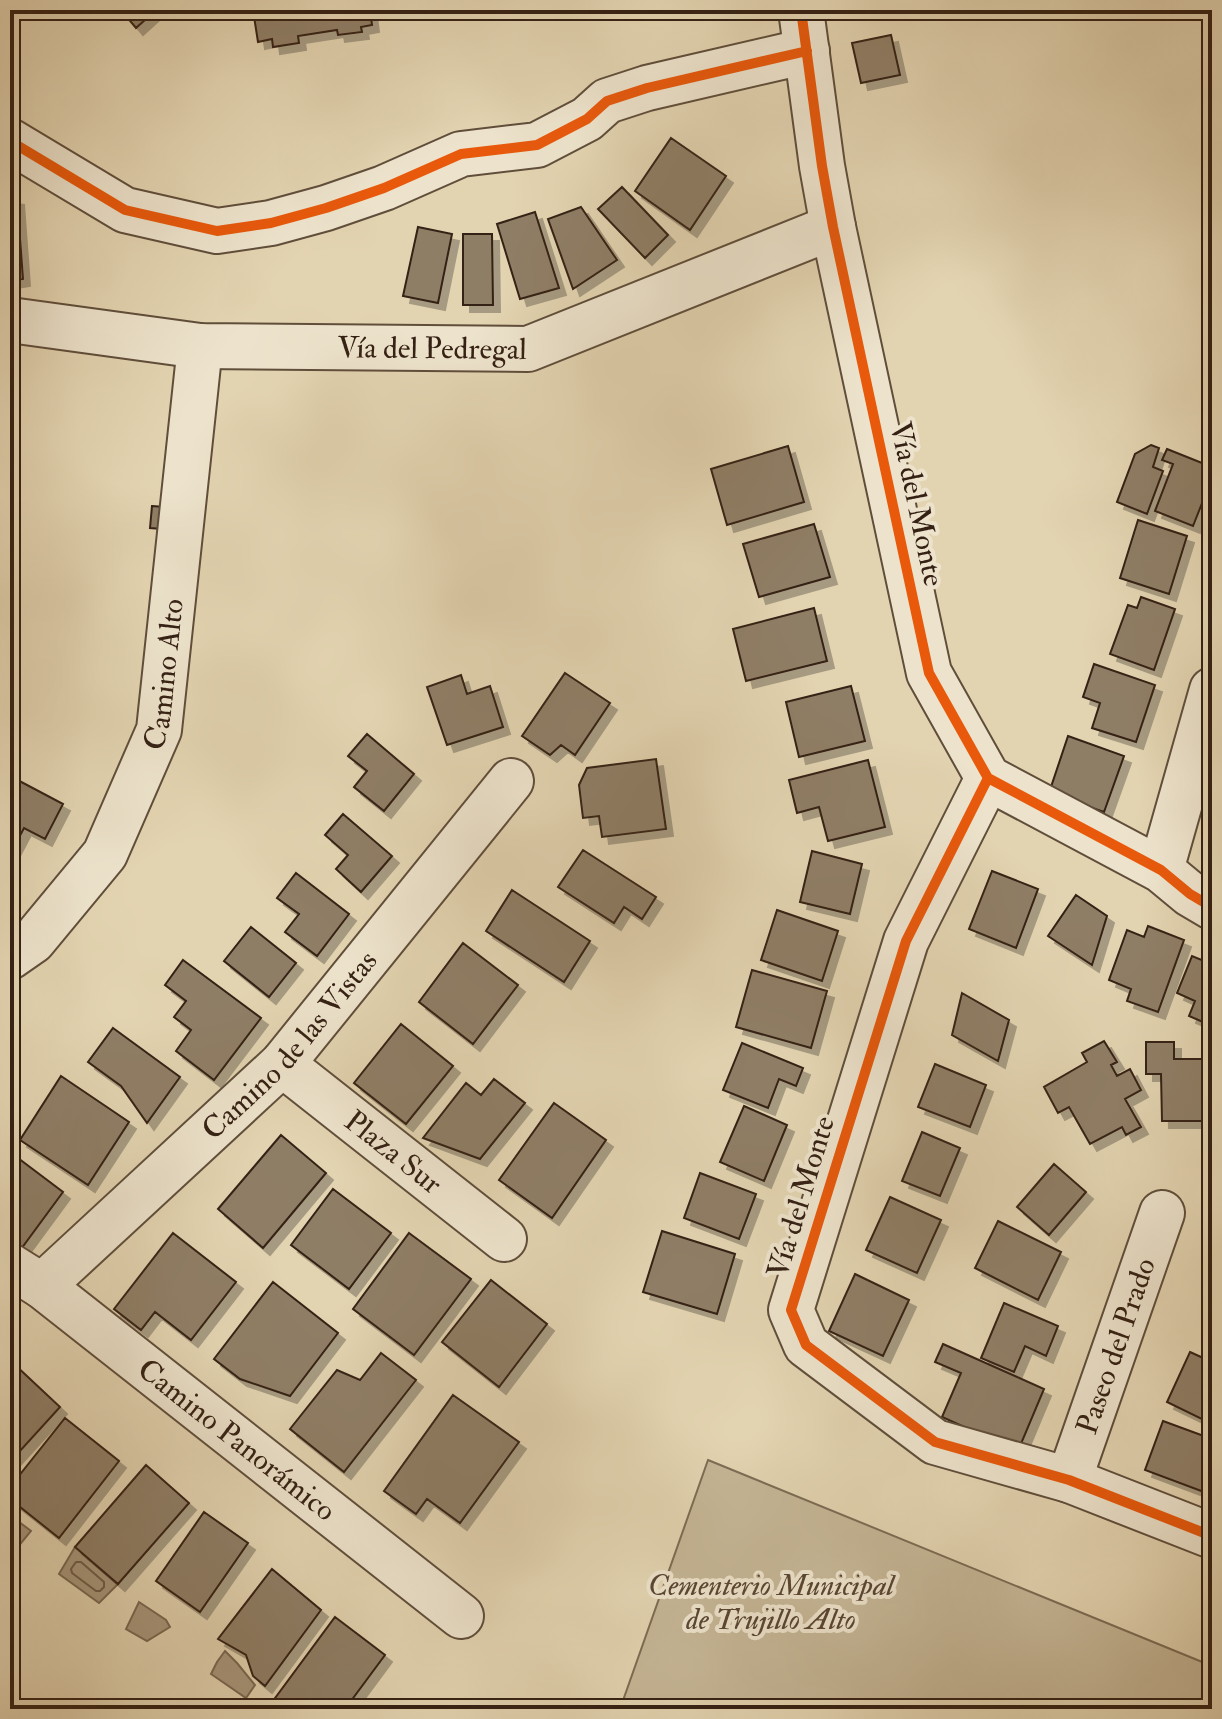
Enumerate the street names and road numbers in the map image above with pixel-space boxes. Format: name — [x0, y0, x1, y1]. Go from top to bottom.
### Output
street label: Vía del Pedregal — [337, 329, 527, 367]
street label: Vía del Monte — [882, 418, 952, 590]
street label: Camino Alto — [134, 597, 191, 756]
street label: Camino de las Vistas — [194, 943, 385, 1147]
street label: Plaza Sur — [337, 1102, 450, 1202]
street label: Vía del Monte — [759, 1112, 843, 1282]
street label: Paseo del Prado — [1068, 1253, 1163, 1439]
street label: Camino Panorámico — [131, 1350, 343, 1529]

